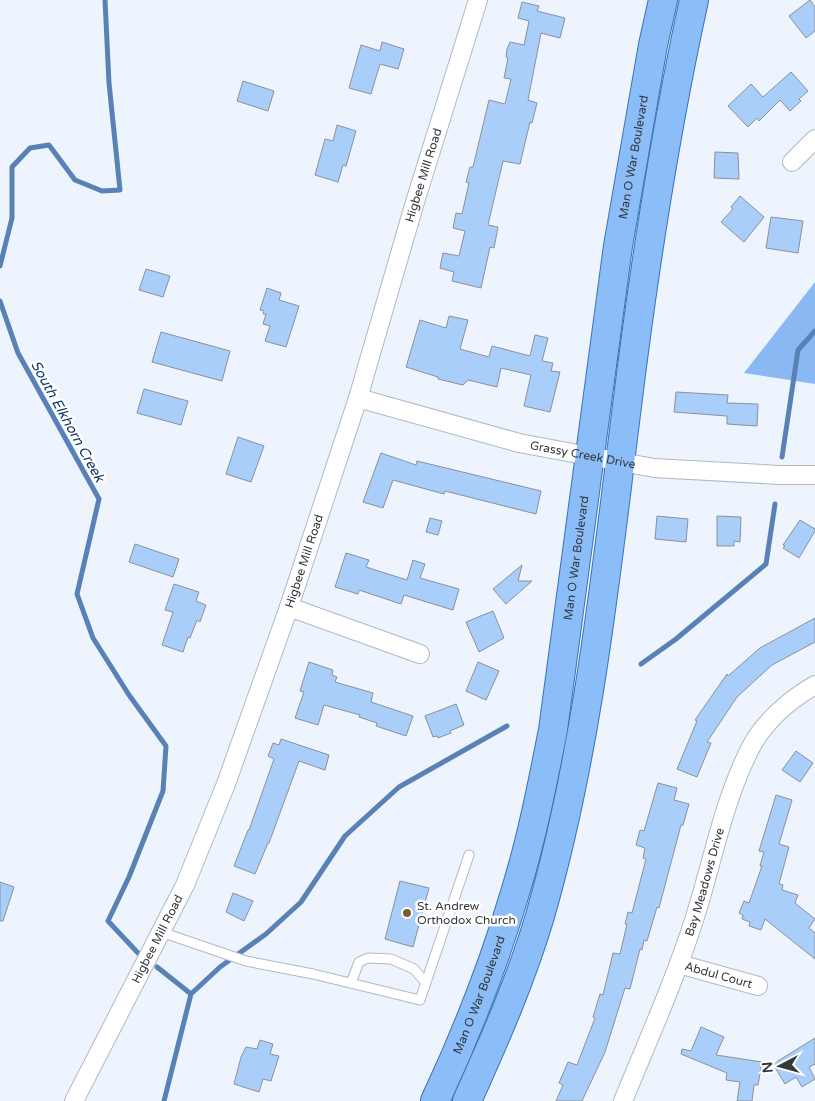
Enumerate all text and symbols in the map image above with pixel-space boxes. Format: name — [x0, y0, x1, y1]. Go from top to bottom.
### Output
street label: Man O War Boulevard — [616, 94, 651, 220]
street label: Higbee Mill Road — [402, 127, 445, 224]
water label: South Elkhorn Creek — [27, 358, 109, 486]
street label: Grassy Creek Drive — [529, 438, 637, 471]
street label: Man O War Boulevard — [561, 495, 591, 621]
street label: Higbee Mill Road — [282, 513, 326, 610]
street label: Bay Meadows Drive — [682, 826, 727, 938]
street label: Higbee Mill Road — [129, 893, 186, 986]
place label: St. Andrew Orthodox Church — [417, 899, 516, 927]
marker: St. Andrew Orthodox Church — [401, 907, 413, 919]
street label: Man O War Boulevard — [450, 934, 508, 1056]
street label: Abdul Court — [683, 959, 754, 991]
north arrow — [755, 1041, 805, 1091]
text: N — [759, 1061, 777, 1074]

